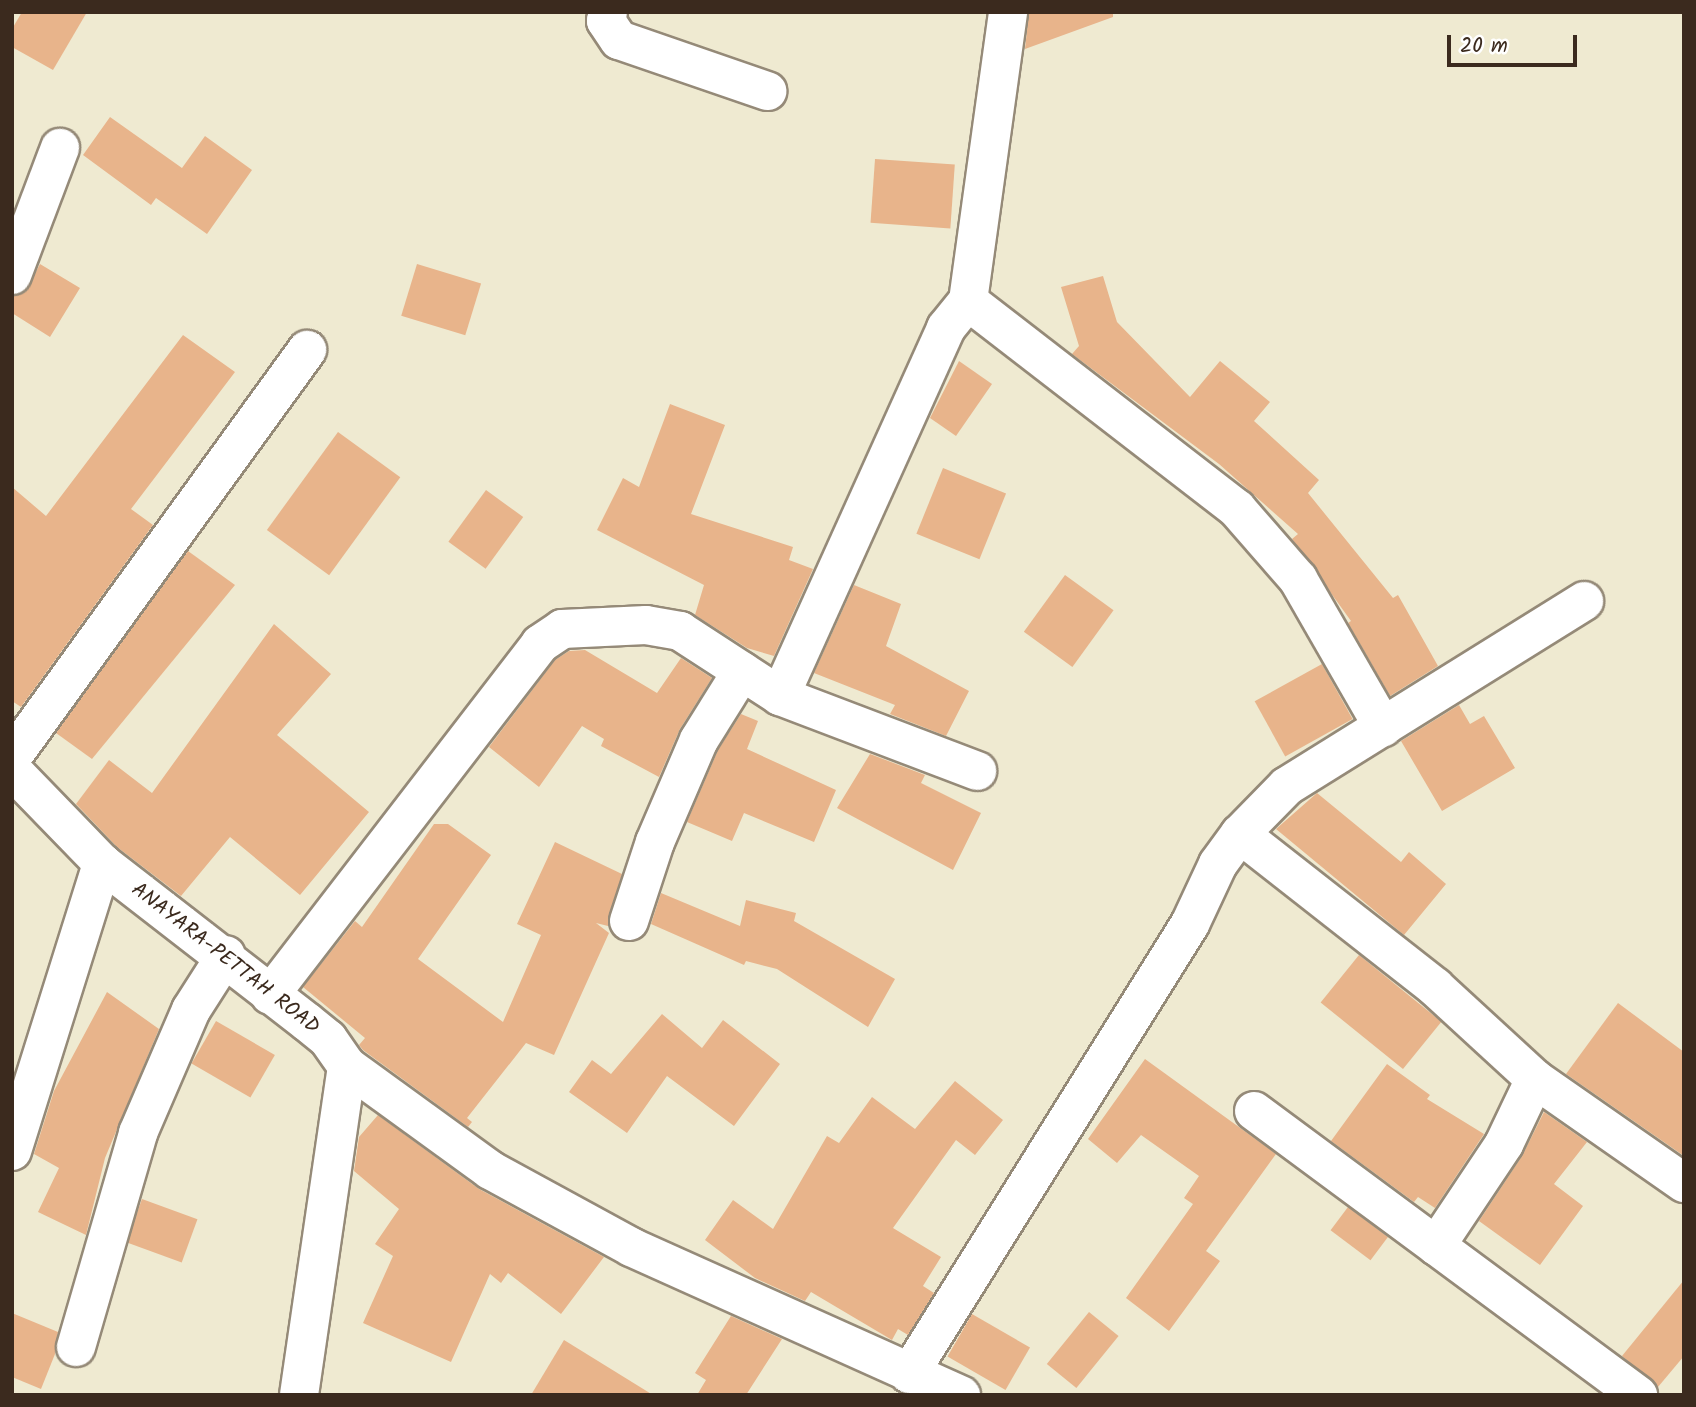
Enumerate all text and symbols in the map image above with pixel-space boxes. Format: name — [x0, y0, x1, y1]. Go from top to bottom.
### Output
scale bar — [1451, 21, 1580, 65]
text: 20 m — [1460, 30, 1508, 63]
street label: ANAYARA-PETTAH ROAD — [126, 878, 324, 1040]

